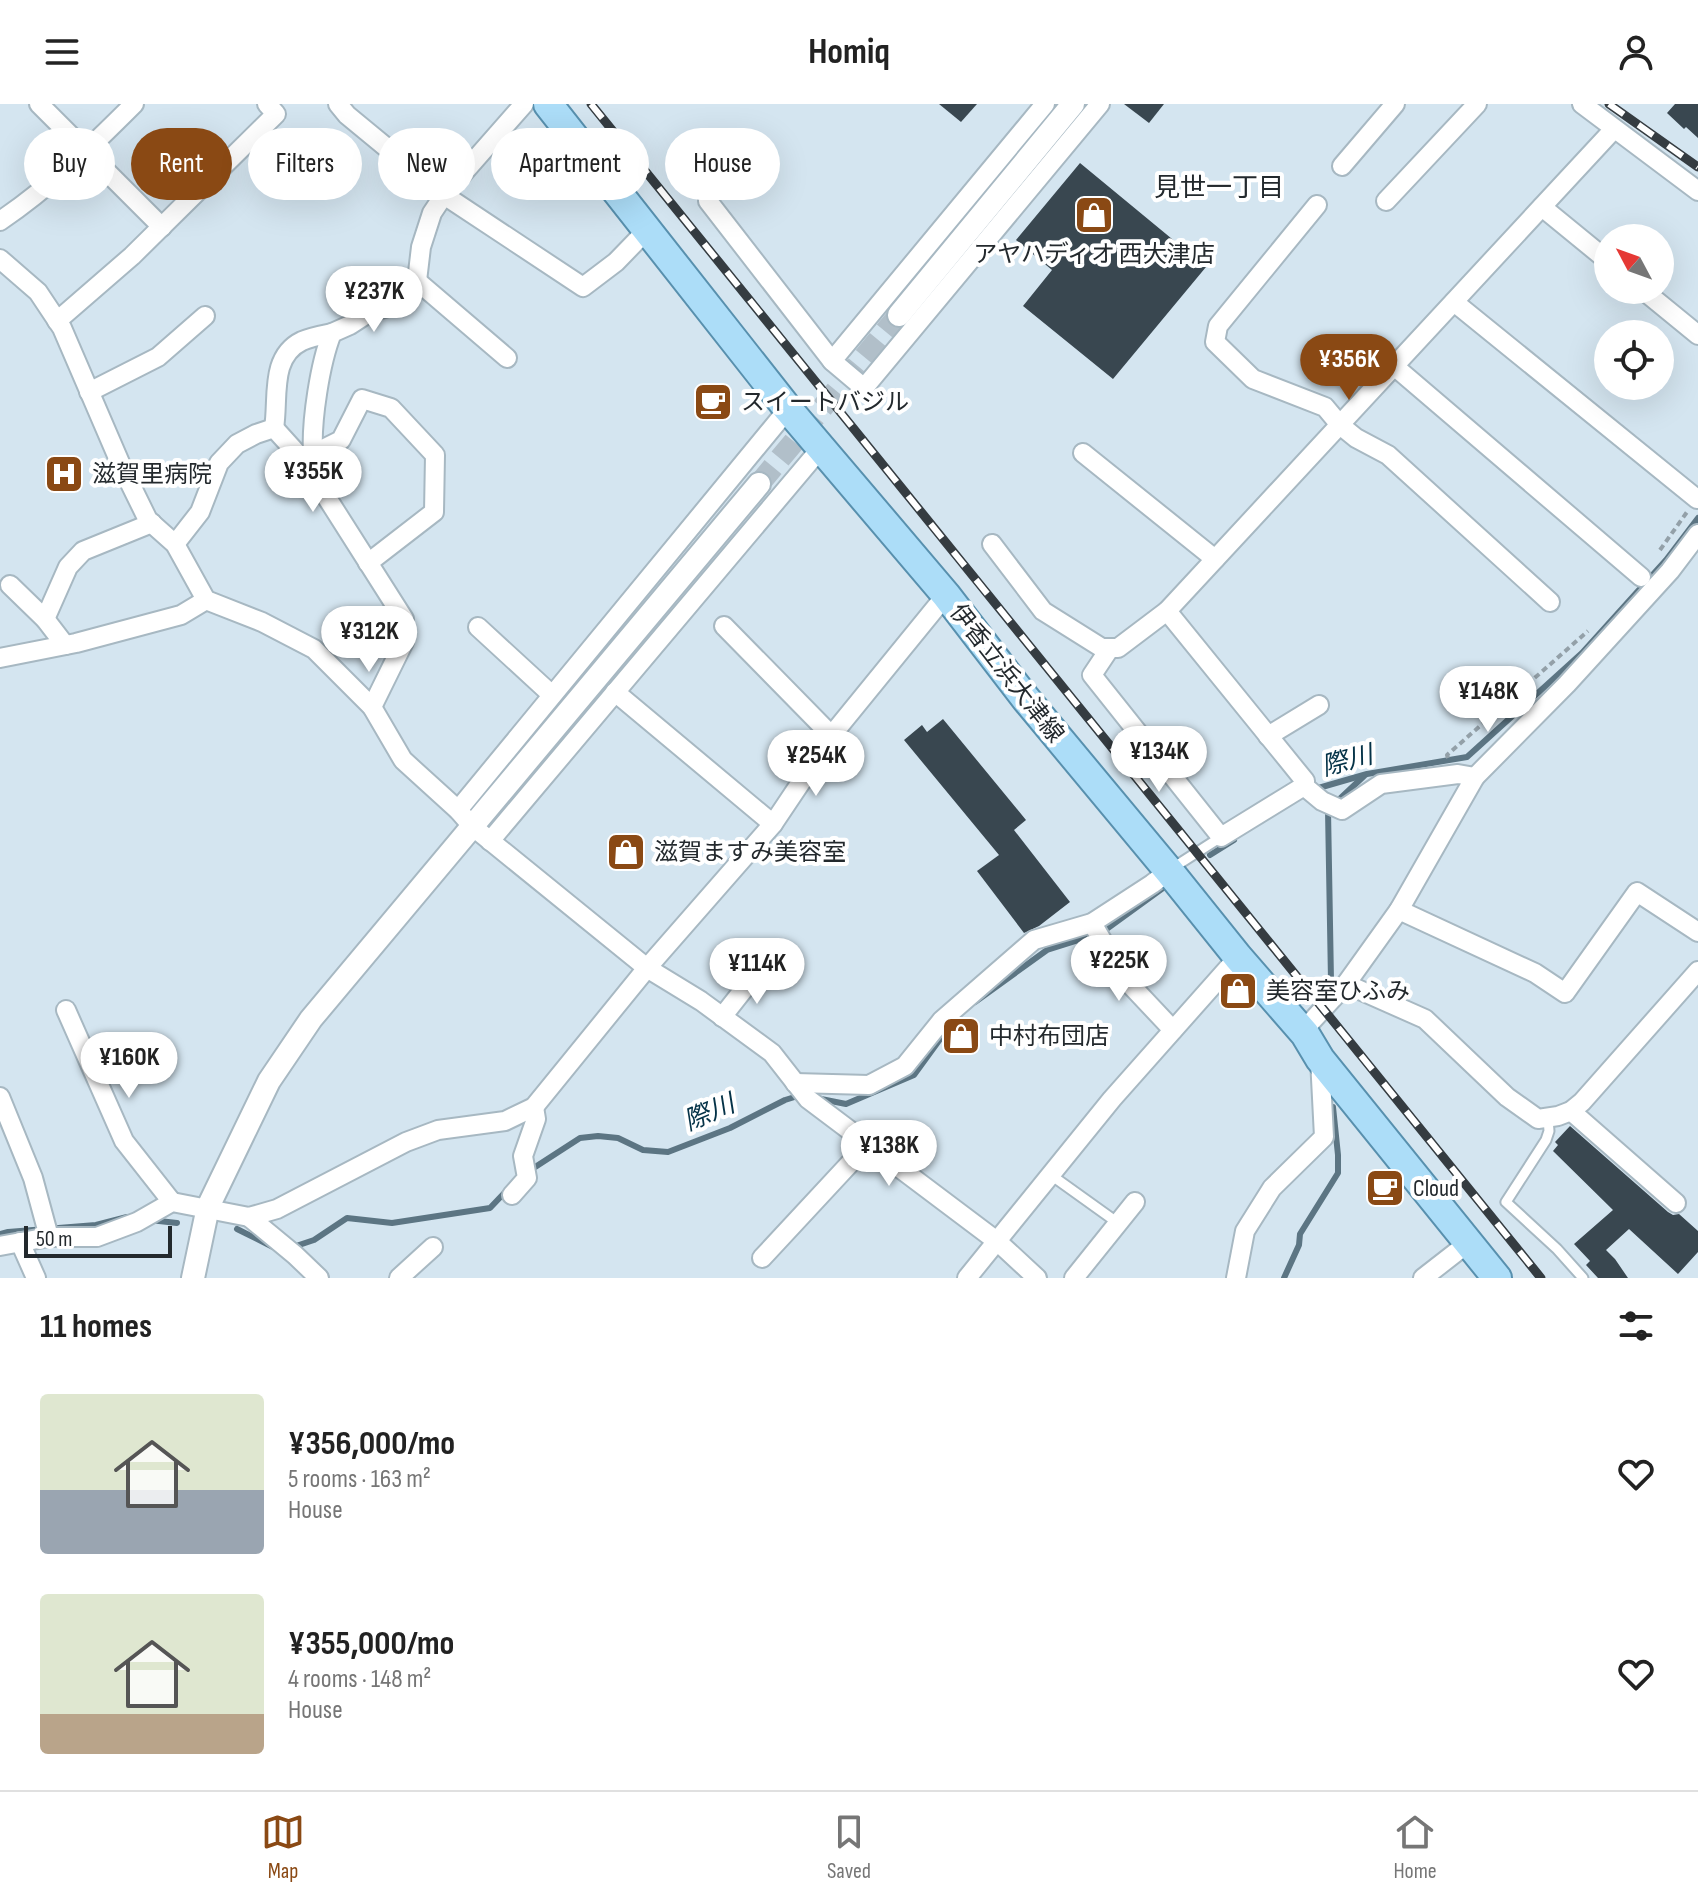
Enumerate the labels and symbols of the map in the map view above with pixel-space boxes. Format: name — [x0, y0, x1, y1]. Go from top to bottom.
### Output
district label: 見世一丁目 — [1154, 173, 1284, 204]
shop icon: アヤハディオ 西大津店 — [1073, 194, 1115, 236]
north arrow — [1594, 224, 1674, 304]
place label: アヤハディオ 西大津店 — [973, 240, 1215, 269]
pin: ¥237K — [318, 266, 430, 334]
pin: ¥356K — [1293, 334, 1405, 402]
cafe icon: スイートバジル — [692, 381, 734, 423]
place label: スイートバジル — [741, 388, 909, 417]
pin: ¥355K — [257, 446, 369, 514]
hospital icon: 滋賀里病院 — [43, 453, 85, 495]
place label: 滋賀里病院 — [92, 460, 212, 489]
street label: 伊香立浜大津線 — [943, 598, 1070, 748]
pin: ¥312K — [313, 606, 425, 674]
pin: ¥148K — [1432, 666, 1544, 734]
pin: ¥134K — [1103, 726, 1215, 794]
pin: ¥254K — [760, 730, 872, 798]
water label: 際川 — [1318, 739, 1379, 783]
shop icon: 滋賀ますみ美容室 — [605, 831, 647, 873]
place label: 滋賀ますみ美容室 — [654, 838, 846, 867]
pin: ¥225K — [1063, 935, 1175, 1003]
pin: ¥114K — [701, 938, 813, 1006]
shop icon: 美容室ひふみ — [1217, 970, 1259, 1012]
place label: 美容室ひふみ — [1266, 977, 1410, 1006]
shop icon: 中村布団店 — [940, 1015, 982, 1057]
place label: 中村布団店 — [989, 1022, 1109, 1051]
pin: ¥160K — [73, 1032, 185, 1100]
water label: 際川 — [680, 1088, 742, 1138]
pin: ¥138K — [833, 1120, 945, 1188]
cafe icon: Cloud — [1364, 1167, 1406, 1209]
place label: Cloud — [1413, 1174, 1459, 1203]
scale bar — [24, 1222, 172, 1258]

